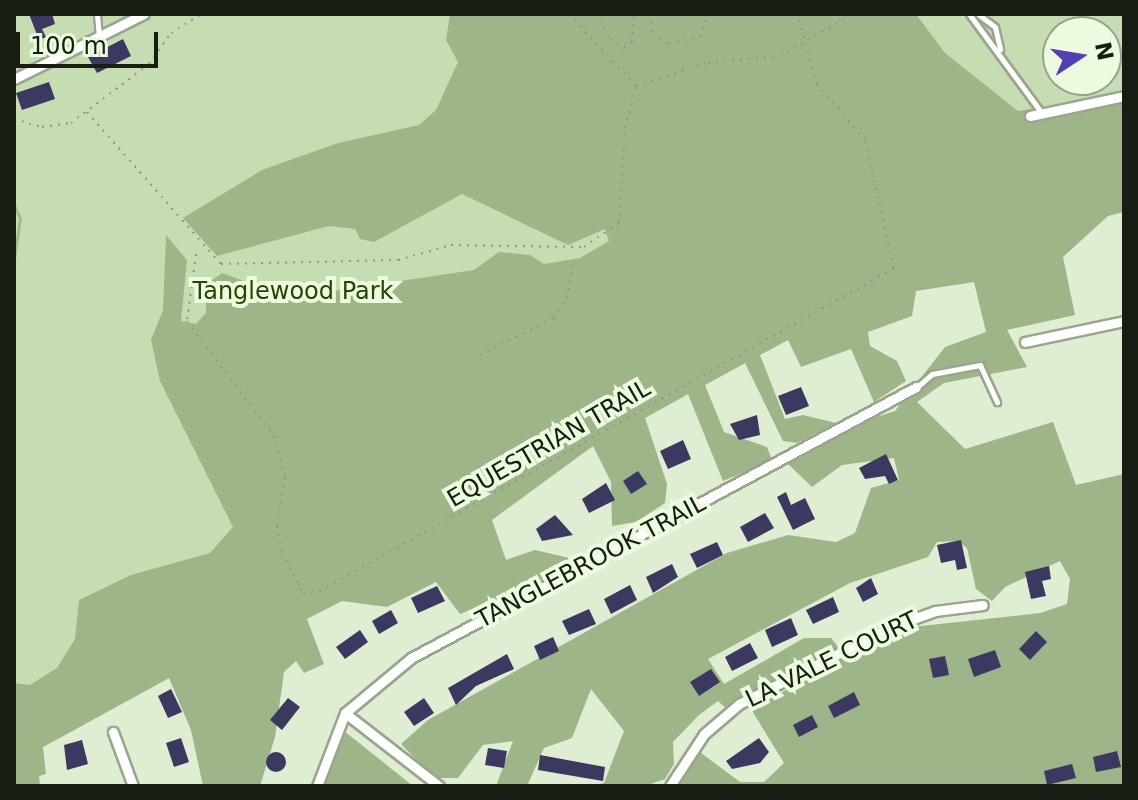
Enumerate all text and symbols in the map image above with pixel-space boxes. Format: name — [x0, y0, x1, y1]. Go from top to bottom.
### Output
scale bar — [20, 16, 162, 66]
north arrow — [1042, 16, 1122, 96]
text: 100 m — [30, 32, 107, 60]
text: N — [1090, 40, 1118, 63]
park label: Tanglewood Park — [192, 278, 394, 306]
street label: EQUESTRIAN TRAIL — [442, 374, 656, 514]
street label: TANGLEBROOK TRAIL — [471, 489, 711, 635]
street label: LA VALE COURT — [741, 606, 923, 714]

